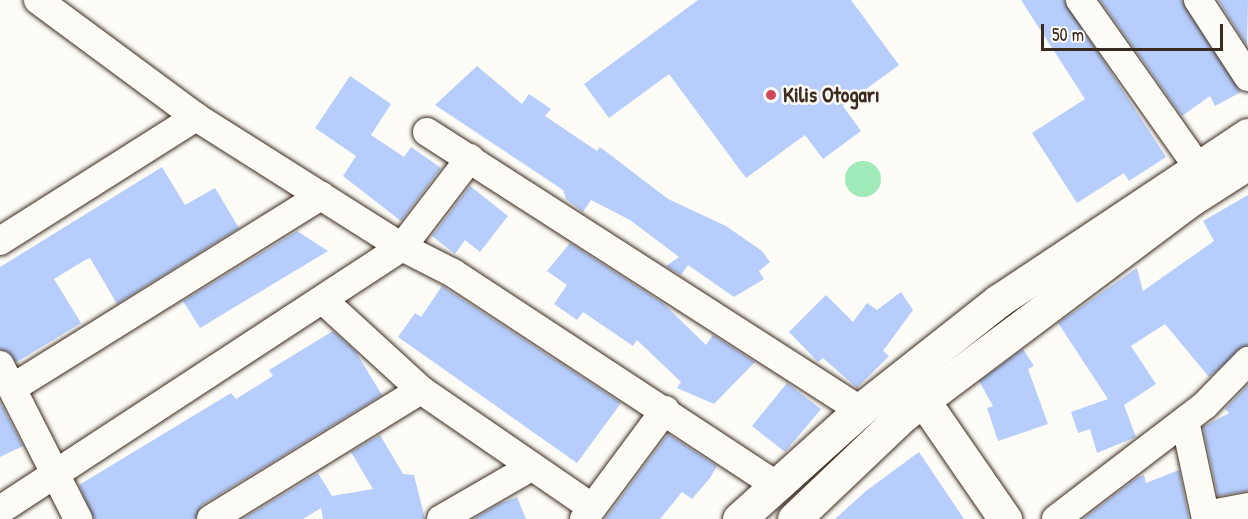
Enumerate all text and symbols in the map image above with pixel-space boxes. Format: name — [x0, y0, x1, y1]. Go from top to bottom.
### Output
scale bar — [1044, 12, 1226, 50]
text: 50 m — [1052, 22, 1084, 47]
place label: Kilis Otogarı — [783, 82, 880, 108]
marker: Kilis Otogarı — [764, 88, 778, 102]

